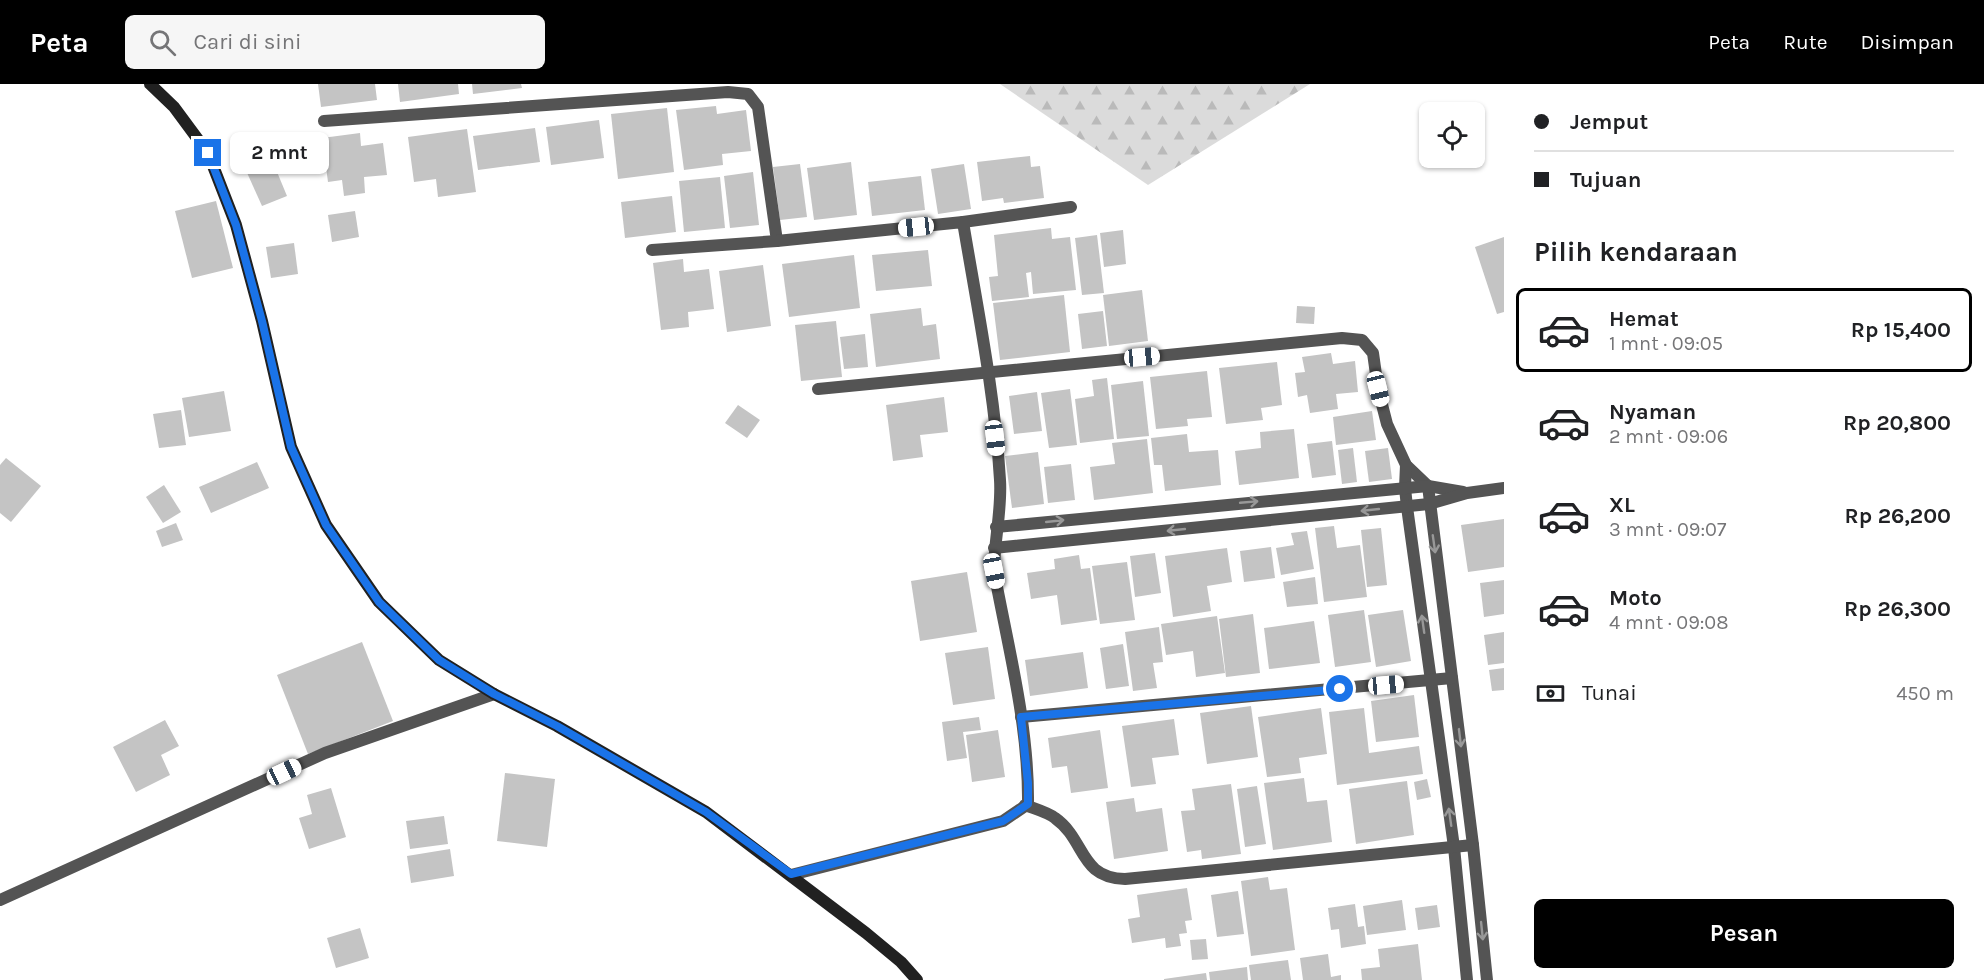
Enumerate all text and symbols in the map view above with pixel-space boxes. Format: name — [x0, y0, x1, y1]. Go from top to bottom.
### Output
search box — [125, 15, 545, 69]
text: Peta — [30, 26, 89, 59]
icon: search — [146, 26, 179, 59]
text: Cari di sini — [194, 29, 302, 55]
text: Peta — [1708, 30, 1750, 54]
text: Rute — [1783, 30, 1827, 54]
text: Disimpan — [1860, 30, 1954, 54]
map controls — [1419, 102, 1485, 168]
button: locate — [1419, 102, 1485, 168]
text: Jemput — [1570, 109, 1648, 135]
callout: 2 mnt — [229, 132, 328, 174]
route end — [194, 139, 221, 166]
text: 2 mnt — [251, 141, 308, 164]
text: Tujuan — [1570, 167, 1641, 193]
car — [897, 216, 935, 238]
text: Pilih kendaraan — [1534, 236, 1738, 268]
icon: car — [1537, 303, 1591, 357]
text: Hemat — [1609, 306, 1679, 332]
text: Rp 15,400 — [1851, 317, 1951, 343]
text: 1 mnt · 09:05 — [1609, 332, 1723, 355]
car — [1123, 346, 1161, 368]
car — [1365, 369, 1391, 409]
icon: car — [1537, 396, 1591, 450]
text: Nyaman — [1609, 399, 1696, 425]
text: Rp 20,800 — [1843, 410, 1951, 436]
car — [984, 419, 1006, 457]
text: 2 mnt · 09:06 — [1609, 425, 1728, 448]
icon: car — [1537, 489, 1591, 543]
text: XL — [1609, 492, 1635, 518]
one-way arrow — [1238, 496, 1258, 507]
text: Rp 26,200 — [1844, 503, 1951, 529]
one-way arrow — [1361, 505, 1381, 516]
one-way arrow — [1044, 515, 1064, 526]
text: 3 mnt · 09:07 — [1609, 518, 1726, 541]
one-way arrow — [1167, 525, 1187, 536]
one-way arrow — [1429, 534, 1440, 554]
car — [982, 552, 1006, 590]
icon: car — [1537, 582, 1591, 636]
text: Moto — [1609, 585, 1662, 611]
text: Rp 26,300 — [1844, 596, 1951, 622]
text: 4 mnt · 09:08 — [1609, 611, 1729, 634]
one-way arrow — [1418, 615, 1429, 635]
car — [1367, 674, 1405, 696]
route start — [1326, 675, 1353, 702]
icon: cash — [1534, 677, 1567, 710]
text: Tunai — [1582, 680, 1637, 706]
text: 450 m — [1896, 682, 1954, 705]
one-way arrow — [1454, 727, 1465, 747]
car — [264, 756, 304, 788]
one-way arrow — [1445, 808, 1456, 828]
button: Pesan — [1534, 899, 1954, 968]
one-way arrow — [1477, 921, 1488, 941]

